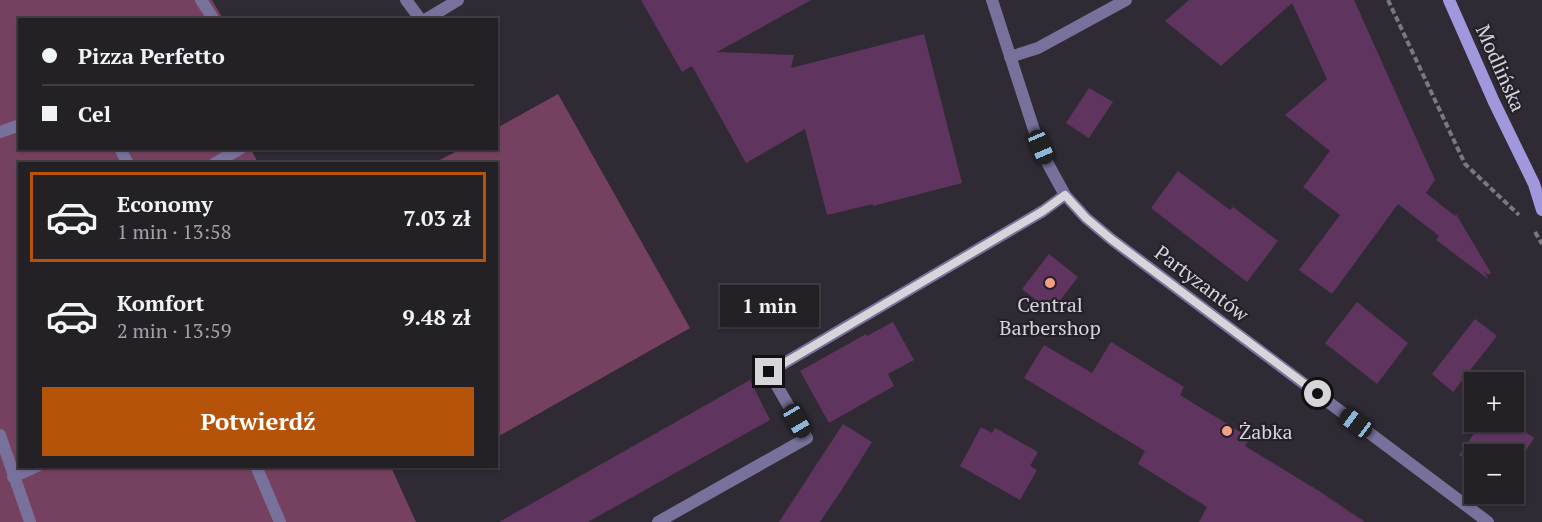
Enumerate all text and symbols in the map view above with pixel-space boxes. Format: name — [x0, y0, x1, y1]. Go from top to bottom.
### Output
street label: Modlińska — [1470, 20, 1532, 116]
text: Pizza Perfetto — [78, 41, 225, 70]
text: Cel — [78, 99, 111, 128]
car — [1026, 127, 1056, 167]
text: Economy — [117, 189, 213, 218]
icon: car — [45, 190, 99, 244]
text: 7.03 zł — [403, 203, 471, 232]
text: 1 min · 13:58 — [117, 218, 231, 245]
street label: Partyzantów — [1149, 239, 1255, 328]
marker: Central Barbershop — [1043, 276, 1057, 290]
callout: 1 min — [720, 285, 818, 327]
text: Komfort — [117, 288, 204, 317]
icon: car — [45, 289, 99, 343]
place label: Central Barbershop — [999, 291, 1101, 341]
text: 1 min — [742, 292, 797, 319]
text: 9.48 zł — [402, 302, 471, 331]
text: 2 min · 13:59 — [117, 317, 231, 344]
route end — [755, 358, 782, 385]
map controls — [1464, 372, 1524, 504]
button: + — [1464, 372, 1524, 432]
route start — [1304, 380, 1331, 407]
button: Potwierdź — [42, 387, 474, 456]
car — [780, 401, 814, 441]
car — [1336, 405, 1376, 441]
place label: Żabka — [1239, 418, 1293, 445]
marker: Żabka — [1220, 424, 1234, 438]
button: − — [1464, 444, 1524, 504]

